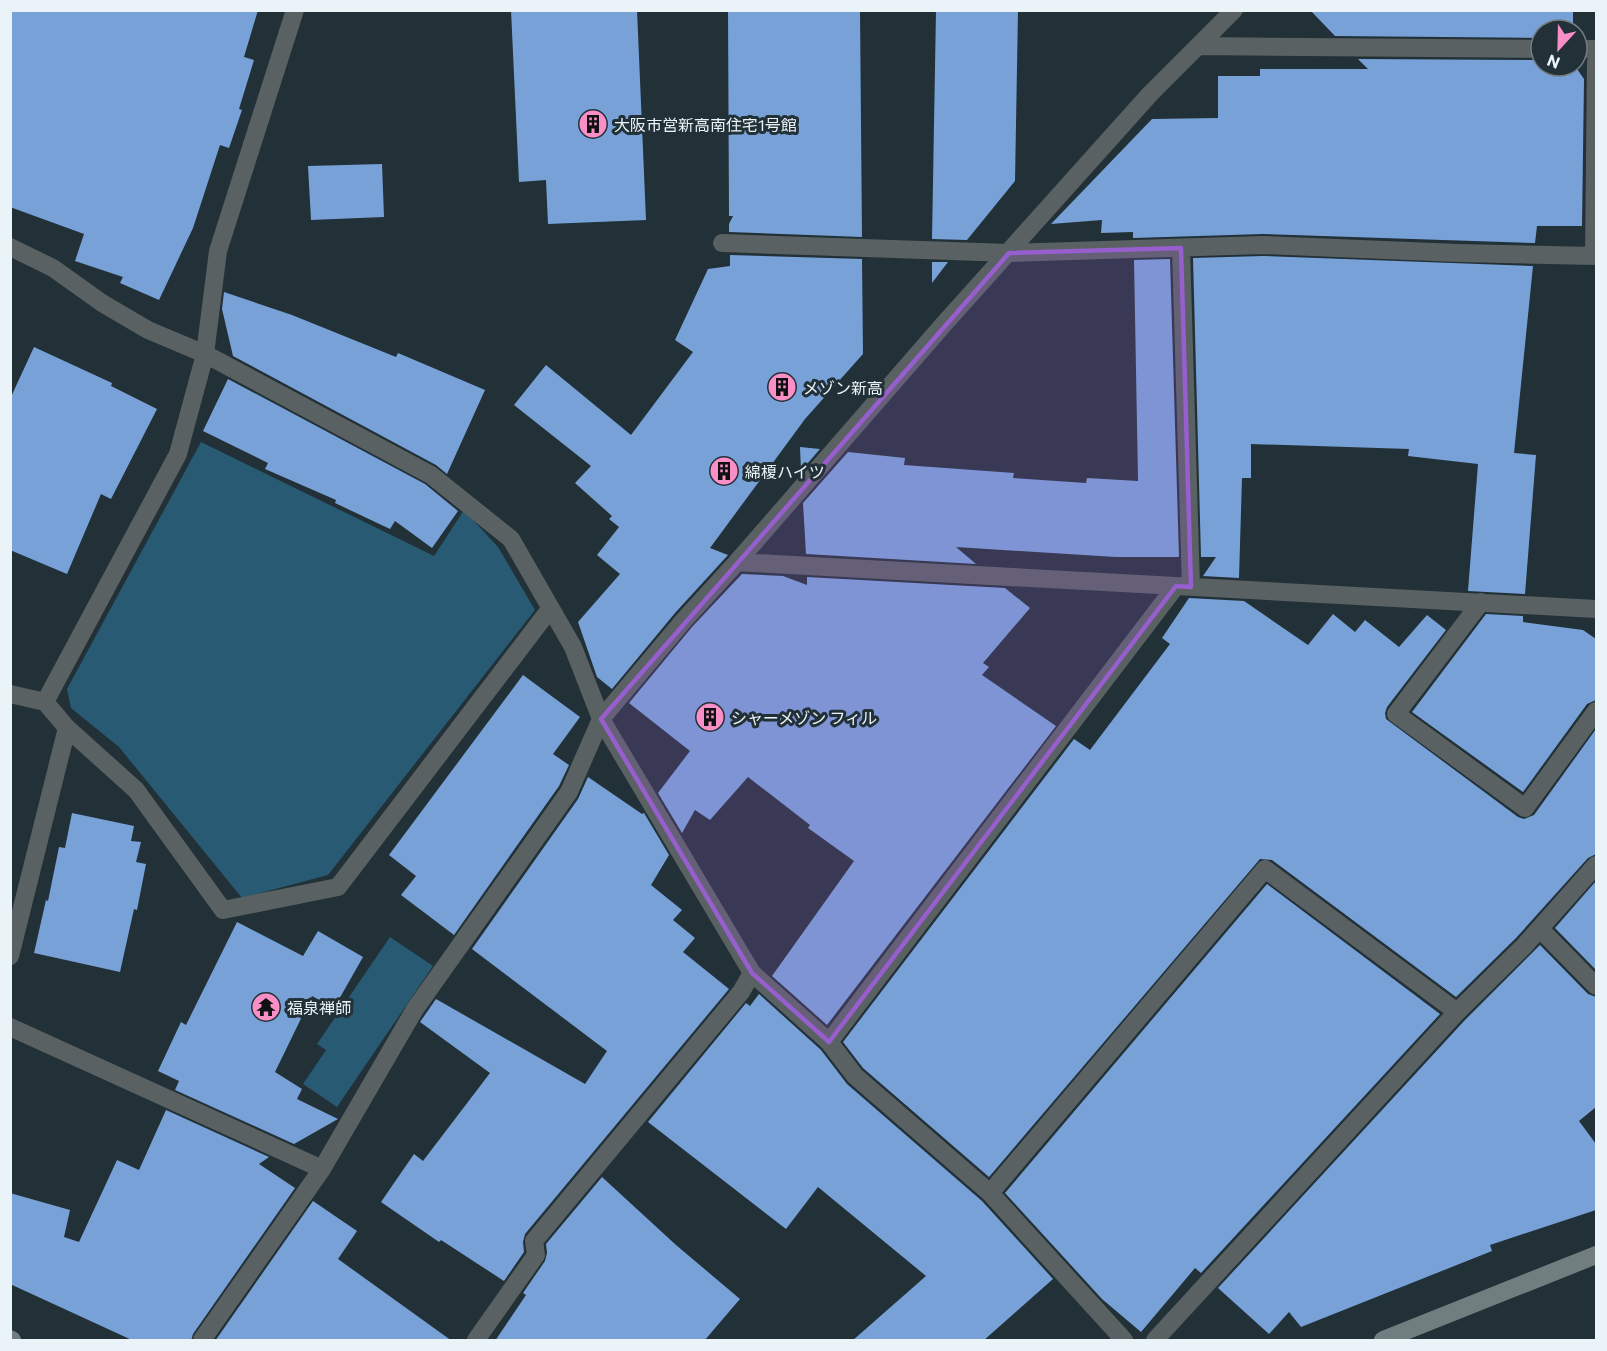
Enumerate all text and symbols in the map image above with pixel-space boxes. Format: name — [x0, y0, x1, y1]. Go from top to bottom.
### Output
north arrow — [1529, 18, 1589, 78]
text: N — [1544, 51, 1562, 73]
building icon: 大阪市営新高南住宅1号館 — [577, 108, 609, 140]
place label: 大阪市営新高南住宅1号館 — [614, 115, 797, 134]
building icon: メゾン新高 — [766, 371, 798, 403]
place label: メゾン新高 — [803, 378, 883, 397]
building icon: 綿榎ハイツ — [708, 455, 740, 487]
place label: 綿榎ハイツ — [745, 462, 825, 481]
building icon: シャーメゾン フィル — [694, 701, 726, 733]
place label: シャーメゾン フィル — [731, 708, 877, 727]
temple icon: 福泉禅師 — [250, 991, 282, 1023]
place label: 福泉禅師 — [287, 998, 351, 1017]

